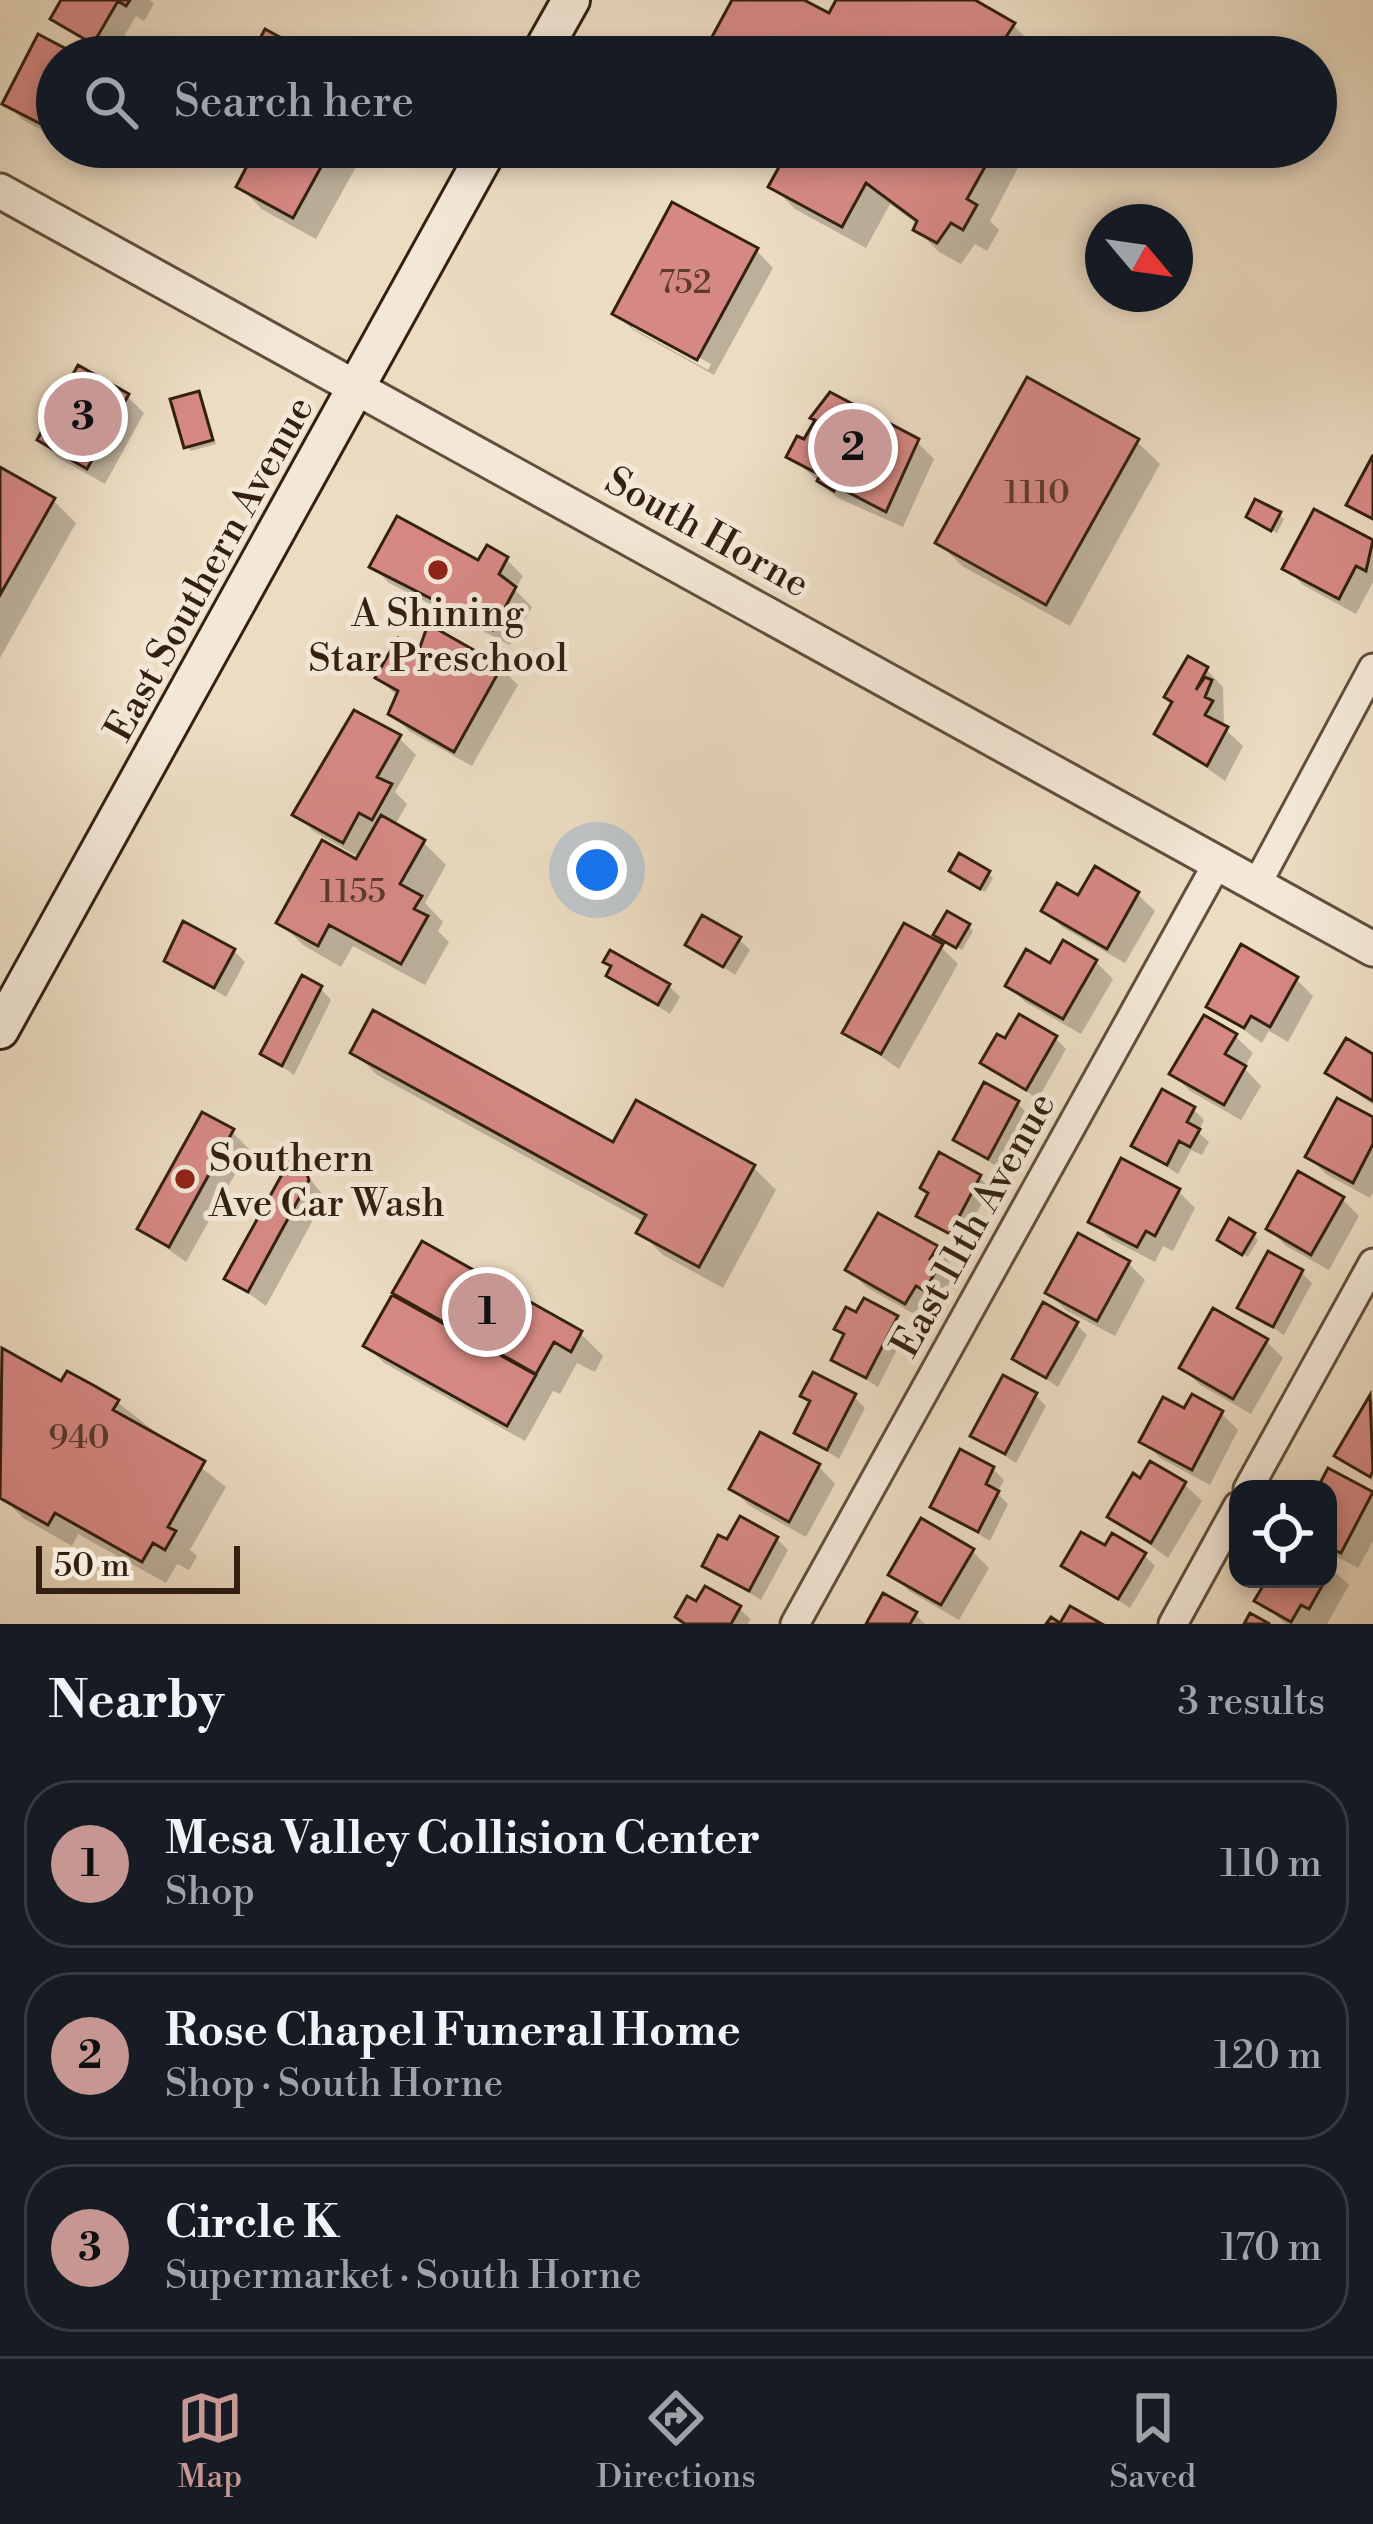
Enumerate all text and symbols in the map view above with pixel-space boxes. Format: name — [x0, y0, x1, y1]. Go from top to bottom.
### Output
search box — [36, 36, 1337, 168]
icon: search — [78, 69, 144, 135]
text: Search here — [174, 74, 414, 131]
north arrow — [1085, 204, 1193, 312]
house number: 752 — [659, 263, 711, 304]
pin: 3 — [44, 372, 122, 462]
street label: East Southern Avenue — [95, 388, 325, 750]
pin: 2 — [814, 403, 892, 493]
street label: South Horne — [596, 457, 817, 609]
house number: 1110 — [1004, 473, 1070, 514]
marker: A Shining Star Preschool — [425, 557, 451, 583]
place label: A Shining Star Preschool — [308, 590, 568, 684]
your location — [567, 840, 627, 900]
house number: 1155 — [320, 872, 386, 913]
street label: East 11th Avenue — [881, 1084, 1067, 1366]
place label: Southern Ave Car Wash — [208, 1135, 445, 1229]
marker: Southern Ave Car Wash — [172, 1166, 198, 1192]
pin: 1 — [448, 1267, 526, 1357]
house number: 940 — [48, 1418, 110, 1459]
map controls — [1229, 1480, 1337, 1588]
button: locate — [1229, 1480, 1337, 1588]
scale bar — [36, 1540, 240, 1593]
text: 50 m — [54, 1546, 130, 1587]
text: Nearby — [48, 1670, 224, 1734]
text: 3 results — [1177, 1678, 1325, 1727]
text: Mesa Valley Collision Center — [165, 1811, 760, 1868]
text: 1 — [81, 1840, 99, 1889]
text: 110 m — [1220, 1840, 1322, 1889]
text: Shop — [165, 1868, 255, 1917]
text: Rose Chapel Funeral Home — [165, 2003, 741, 2060]
text: 2 — [78, 2032, 102, 2081]
text: 120 m — [1214, 2032, 1322, 2081]
text: Shop · South Horne — [165, 2060, 503, 2109]
text: Circle K — [165, 2195, 339, 2252]
text: 3 — [78, 2224, 102, 2273]
text: 170 m — [1220, 2224, 1322, 2273]
text: Supermarket · South Horne — [165, 2252, 642, 2301]
tab: Map — [177, 2385, 243, 2498]
tab: Directions — [597, 2385, 756, 2498]
tab: Saved — [1109, 2385, 1196, 2498]

